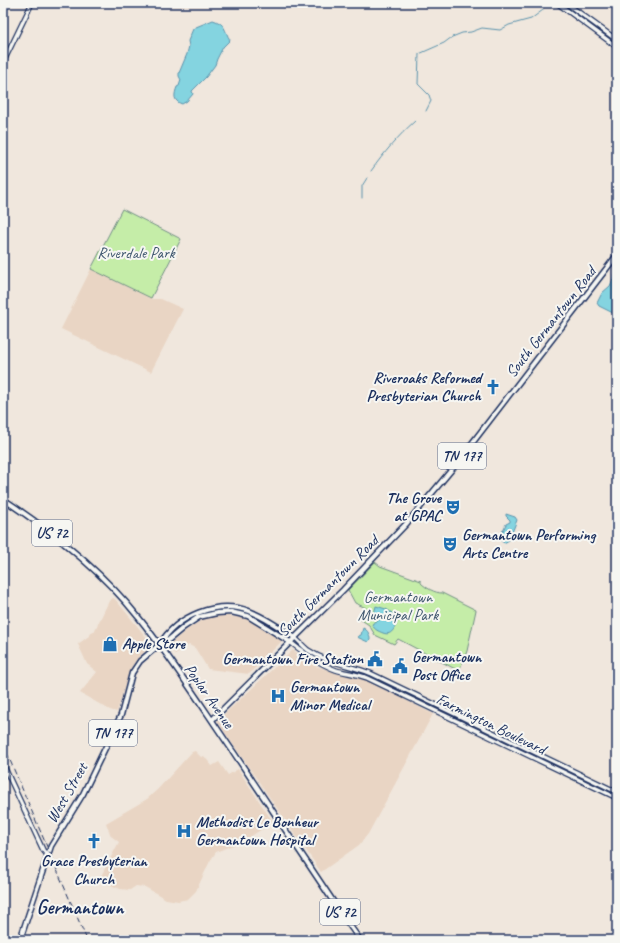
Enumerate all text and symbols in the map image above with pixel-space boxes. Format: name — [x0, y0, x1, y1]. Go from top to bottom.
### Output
park label: Riverdale Park — [97, 243, 176, 263]
street label: South Germantown Road — [501, 260, 602, 381]
place label: Riveroaks Reformed Presbyterian Church — [366, 368, 484, 406]
church icon: Riveroaks Reformed Presbyterian Church — [484, 378, 502, 396]
road number: TN 177 — [438, 443, 486, 469]
place label: The Grove at GPAC — [386, 488, 443, 526]
theatre icon: The Grove at GPAC — [444, 498, 462, 516]
road number: US 72 — [32, 520, 72, 546]
place label: Germantown Performing Arts Centre — [462, 525, 596, 563]
street label: South Germantown Road — [273, 529, 385, 641]
theatre icon: Germantown Performing Arts Centre — [441, 535, 459, 553]
park label: Germantown Municipal Park — [358, 587, 439, 625]
place label: Apple Store — [122, 634, 186, 654]
shop icon: Apple Store — [101, 635, 119, 653]
place label: Germantown Post Office — [412, 647, 483, 685]
place label: Germantown Fire Station — [223, 649, 364, 669]
public building icon: Germantown Fire Station — [366, 650, 384, 668]
public building icon: Germantown Post Office — [391, 657, 409, 675]
street label: Poplar Avenue — [180, 660, 239, 734]
place label: Germantown Minor Medical — [290, 677, 373, 715]
hospital icon: Germantown Minor Medical — [269, 687, 287, 705]
street label: Farmington Boulevard — [433, 689, 551, 760]
road number: TN 177 — [89, 720, 137, 746]
street label: West Street — [42, 758, 93, 827]
place label: Methodist Le Bonheur Germantown Hospital — [196, 812, 320, 850]
hospital icon: Methodist Le Bonheur Germantown Hospital — [175, 822, 193, 840]
church icon: Grace Presbyterian Church — [85, 832, 103, 850]
place label: Grace Presbyterian Church — [41, 851, 149, 889]
district label: Germantown — [37, 895, 125, 920]
road number: US 72 — [320, 899, 360, 925]

